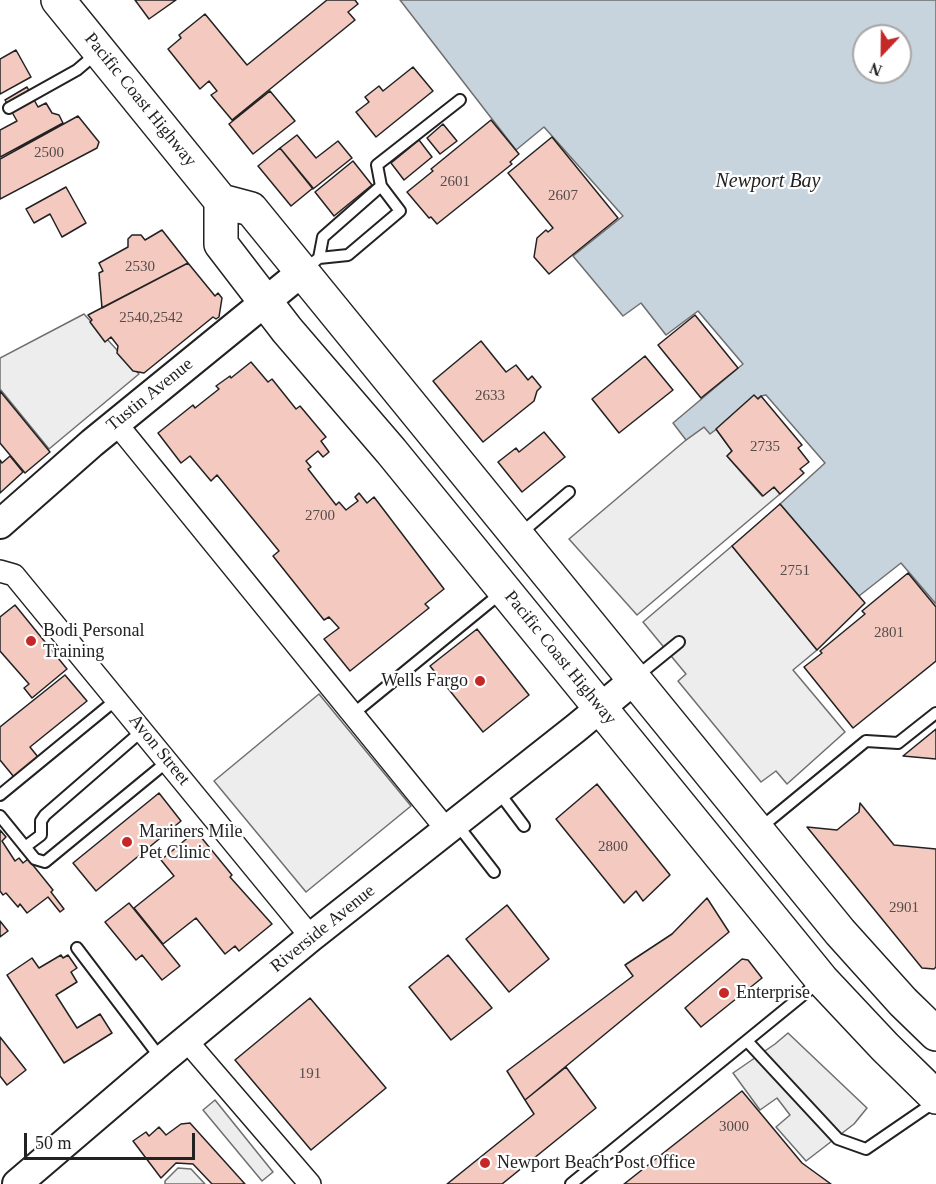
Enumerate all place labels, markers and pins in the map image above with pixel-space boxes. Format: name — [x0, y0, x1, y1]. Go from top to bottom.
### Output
place label: Bodi Personal Training — [43, 620, 144, 662]
marker: Bodi Personal Training — [24, 634, 38, 648]
place label: Wells Fargo — [381, 670, 468, 692]
marker: Wells Fargo — [473, 674, 487, 688]
place label: Mariners Mile Pet Clinic — [139, 821, 242, 864]
marker: Mariners Mile Pet Clinic — [120, 835, 134, 849]
place label: Enterprise — [736, 982, 810, 1004]
marker: Enterprise — [717, 986, 731, 1000]
place label: Newport Beach Post Office — [497, 1152, 695, 1174]
marker: Newport Beach Post Office — [478, 1156, 492, 1170]

